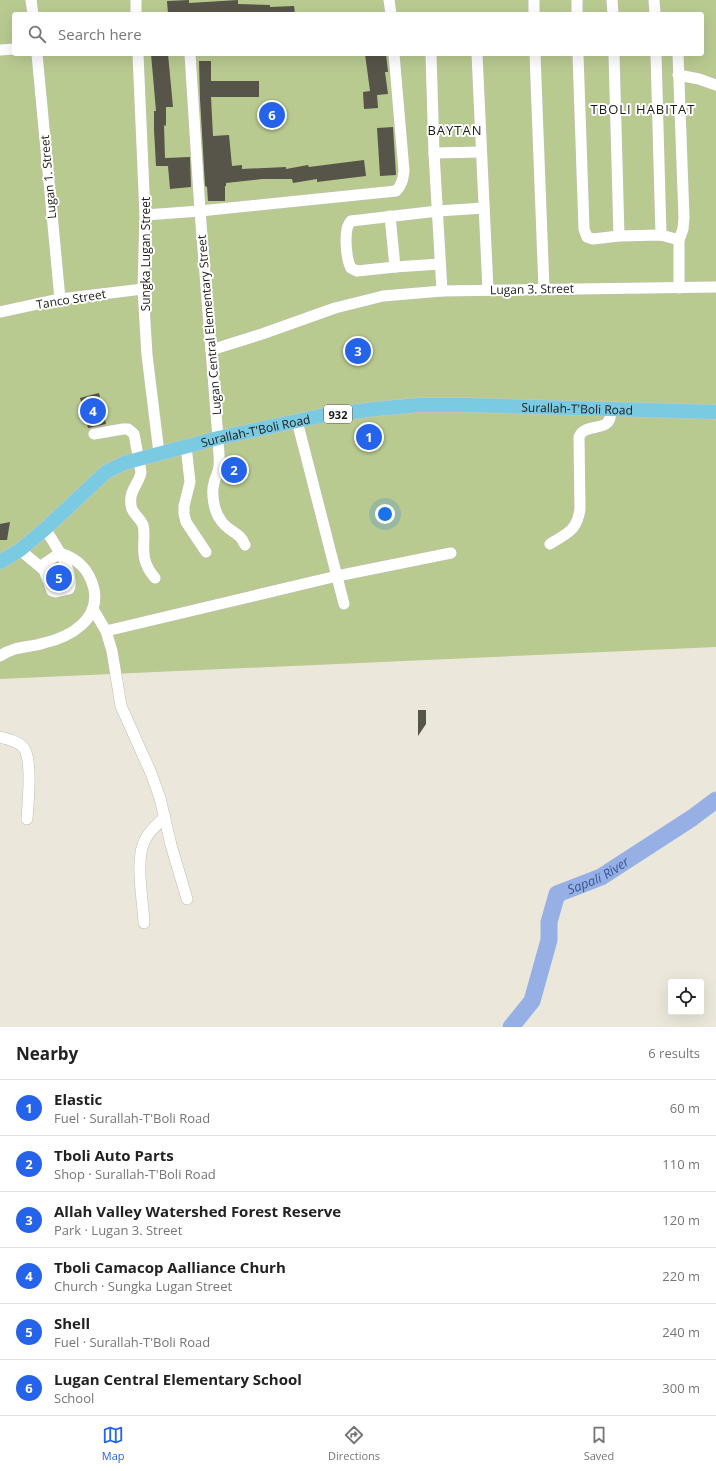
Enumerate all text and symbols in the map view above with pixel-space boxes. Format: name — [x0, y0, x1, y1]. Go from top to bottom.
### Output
search box — [12, 12, 704, 56]
icon: search — [26, 23, 48, 45]
text: Search here — [58, 24, 142, 44]
pin: 6 — [259, 100, 285, 130]
district label: TBOLI HABITAT — [591, 100, 695, 118]
district label: BAYTAN — [427, 121, 483, 139]
street label: Lugan 1. Street — [36, 134, 60, 220]
street label: Sungka Lugan Street — [137, 197, 154, 311]
street label: Lugan Central Elementary Street — [193, 234, 225, 416]
street label: Lugan 3. Street — [490, 280, 574, 298]
street label: Tanco Street — [35, 285, 107, 313]
pin: 3 — [345, 336, 371, 366]
pin: 4 — [80, 396, 106, 426]
street label: Surallah-T'Boli Road — [521, 398, 633, 418]
road number: 932 — [324, 405, 352, 423]
street label: Surallah-T'Boli Road — [199, 410, 312, 451]
pin: 1 — [356, 422, 382, 452]
pin: 2 — [221, 455, 247, 485]
your location — [375, 504, 395, 524]
pin: 5 — [46, 563, 72, 593]
water label: Sapali River — [565, 852, 633, 898]
map controls — [668, 979, 704, 1015]
button: locate — [668, 979, 704, 1015]
text: Nearby — [16, 1042, 78, 1065]
text: 6 results — [648, 1044, 700, 1062]
text: Elastic — [54, 1089, 102, 1109]
text: 1 — [25, 1099, 33, 1117]
text: 60 m — [670, 1099, 700, 1117]
text: Fuel · Surallah-T'Boli Road — [54, 1109, 210, 1127]
text: Tboli Auto Parts — [54, 1145, 174, 1165]
text: 2 — [25, 1155, 33, 1173]
text: 110 m — [662, 1155, 700, 1173]
text: Shop · Surallah-T'Boli Road — [54, 1165, 216, 1183]
text: Allah Valley Watershed Forest Reserve — [54, 1201, 341, 1221]
text: 3 — [25, 1211, 33, 1229]
text: 120 m — [662, 1211, 700, 1229]
text: Park · Lugan 3. Street — [54, 1221, 182, 1239]
text: Tboli Camacop Aalliance Churh — [54, 1257, 286, 1277]
text: 4 — [25, 1267, 33, 1285]
text: 220 m — [662, 1267, 700, 1285]
text: Church · Sungka Lugan Street — [54, 1277, 232, 1295]
text: Shell — [54, 1313, 90, 1333]
text: 5 — [25, 1323, 33, 1341]
text: 240 m — [662, 1323, 700, 1341]
text: Fuel · Surallah-T'Boli Road — [54, 1333, 210, 1351]
text: Lugan Central Elementary School — [54, 1369, 302, 1389]
text: 6 — [25, 1379, 33, 1397]
text: 300 m — [662, 1379, 700, 1397]
text: School — [54, 1389, 94, 1407]
tab: Map — [102, 1424, 125, 1463]
tab: Directions — [328, 1424, 380, 1463]
tab: Saved — [584, 1424, 614, 1463]

